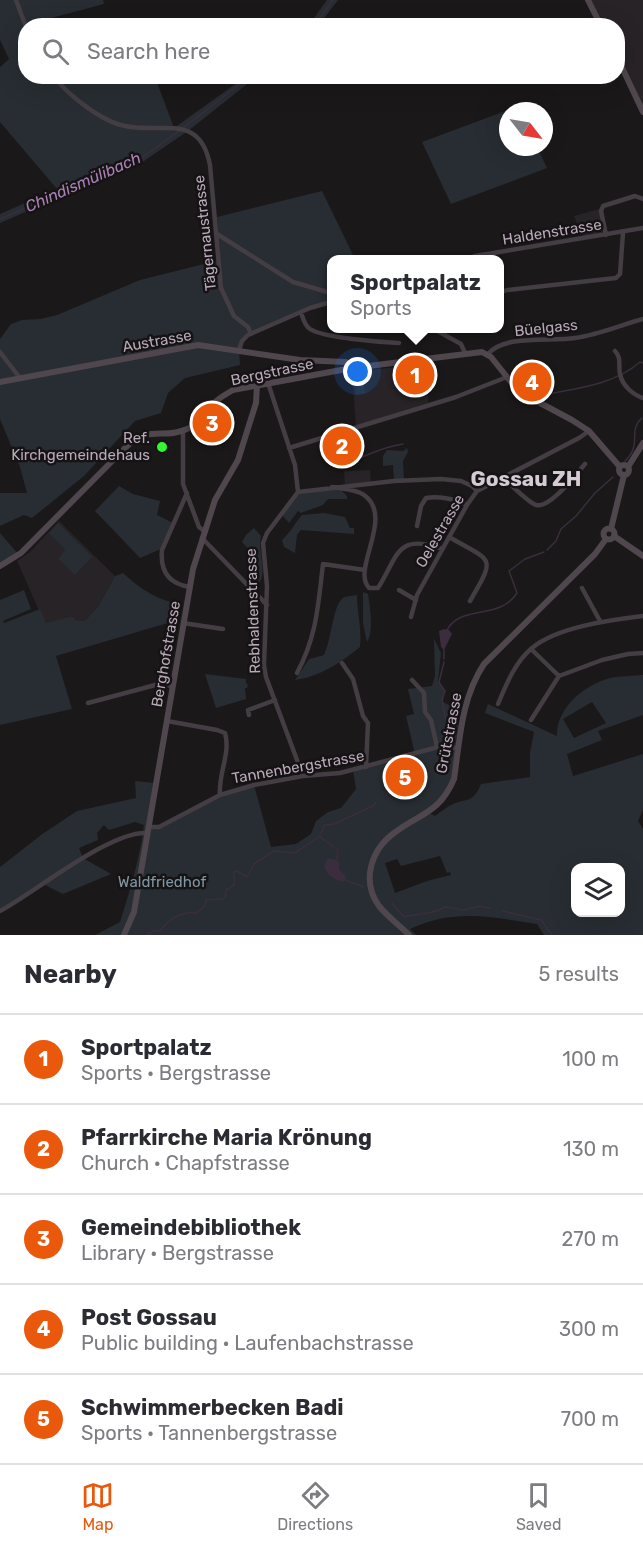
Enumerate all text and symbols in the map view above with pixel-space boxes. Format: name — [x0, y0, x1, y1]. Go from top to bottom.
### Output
search box — [18, 18, 625, 84]
icon: search — [39, 35, 72, 68]
text: Search here — [87, 38, 210, 65]
north arrow — [499, 102, 553, 156]
water label: Chindismülibach — [22, 148, 144, 216]
street label: Tägernaustrasse — [190, 174, 220, 292]
street label: Haldenstrasse — [501, 215, 603, 249]
popup — [327, 255, 504, 333]
text: Sportpalatz — [350, 269, 481, 296]
text: Sports — [350, 296, 412, 320]
street label: Büelgass — [513, 316, 579, 340]
street label: Austrasse — [121, 326, 193, 356]
pin: 1 — [396, 352, 434, 398]
street label: Bergstrasse — [229, 354, 315, 390]
your location — [343, 357, 372, 386]
pin: 4 — [512, 360, 552, 404]
pin: 3 — [192, 400, 232, 446]
pin: 2 — [322, 424, 362, 468]
place label: Ref. Kirchgemeindehaus — [11, 429, 150, 464]
marker: Ref. Kirchgemeindehaus — [155, 440, 169, 454]
district label: Gossau ZH — [471, 466, 581, 491]
street label: Oelestrasse — [412, 491, 468, 571]
street label: Rebhaldenstrasse — [242, 548, 264, 674]
street label: Berghofstrasse — [148, 600, 184, 708]
street label: Grütstrasse — [432, 691, 466, 775]
street label: Tannenbergstrasse — [230, 746, 366, 788]
pin: 5 — [386, 754, 424, 800]
map controls — [571, 863, 625, 917]
button: layers — [571, 863, 625, 917]
park label: Waldfriedhof — [118, 873, 206, 891]
text: Nearby — [24, 959, 117, 990]
text: 5 results — [538, 962, 619, 986]
text: Sportpalatz — [81, 1034, 212, 1061]
text: 1 — [39, 1047, 48, 1071]
text: 100 m — [562, 1047, 619, 1071]
text: Sports · Bergstrasse — [81, 1061, 271, 1085]
text: Pfarrkirche Maria Krönung — [81, 1124, 372, 1151]
text: 2 — [37, 1137, 50, 1161]
text: 130 m — [563, 1137, 619, 1161]
text: Church · Chapfstrasse — [81, 1151, 290, 1175]
text: Gemeindebibliothek — [81, 1214, 301, 1241]
text: 3 — [37, 1227, 50, 1251]
text: 270 m — [562, 1227, 619, 1251]
text: Library · Bergstrasse — [81, 1241, 274, 1265]
text: Post Gossau — [81, 1304, 217, 1331]
text: 4 — [37, 1317, 50, 1341]
text: 300 m — [559, 1317, 619, 1341]
text: Public building · Laufenbachstrasse — [81, 1331, 414, 1355]
text: Schwimmerbecken Badi — [81, 1394, 344, 1421]
text: 5 — [37, 1407, 50, 1431]
text: 700 m — [561, 1407, 619, 1431]
text: Sports · Tannenbergstrasse — [81, 1421, 337, 1445]
tab: Map — [81, 1479, 114, 1534]
tab: Directions — [277, 1479, 353, 1534]
tab: Saved — [516, 1479, 562, 1534]

